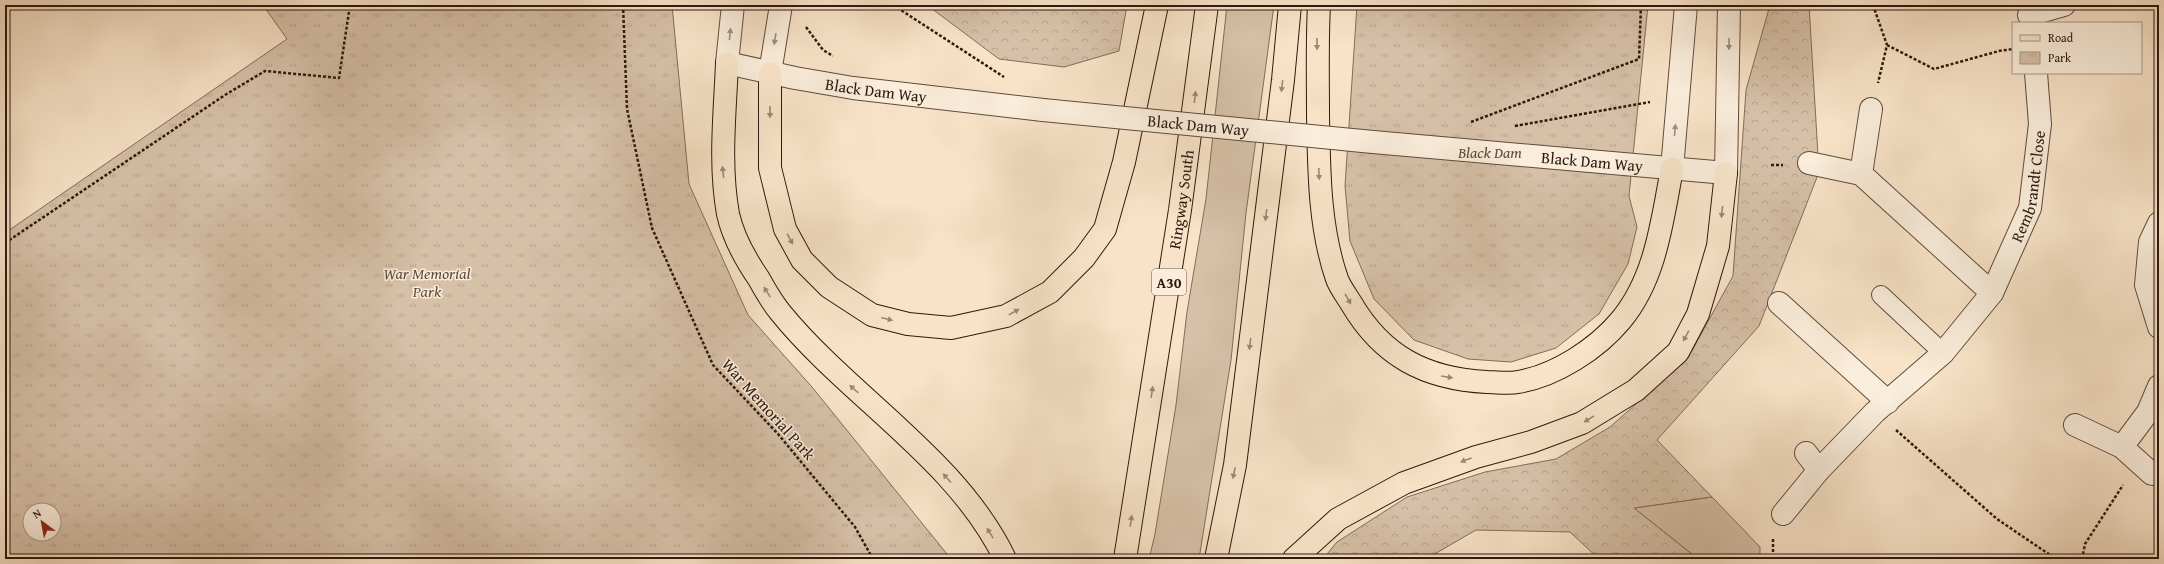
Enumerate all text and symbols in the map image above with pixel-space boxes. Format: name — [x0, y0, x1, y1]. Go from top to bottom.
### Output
legend — [2012, 22, 2142, 74]
one-way arrow — [726, 28, 733, 40]
text: Road — [2048, 29, 2074, 46]
one-way arrow — [772, 33, 778, 45]
one-way arrow — [1314, 38, 1320, 51]
one-way arrow — [1726, 38, 1732, 51]
text: Park — [2048, 49, 2072, 66]
street label: Black Dam Way — [824, 71, 928, 108]
one-way arrow — [1279, 80, 1285, 92]
one-way arrow — [1192, 91, 1198, 103]
one-way arrow — [767, 106, 773, 119]
street label: Black Dam Way — [1146, 108, 1250, 142]
one-way arrow — [1672, 124, 1679, 136]
street label: Rembrandt Close — [2004, 129, 2051, 246]
park label: Black Dam — [1457, 140, 1522, 164]
street label: Black Dam Way — [1540, 145, 1644, 178]
street label: Ringway South — [1162, 148, 1200, 251]
one-way arrow — [720, 166, 727, 178]
one-way arrow — [1316, 168, 1322, 181]
one-way arrow — [1719, 206, 1725, 218]
one-way arrow — [1263, 209, 1269, 221]
one-way arrow — [787, 233, 793, 244]
park label: War Memorial Park — [384, 261, 471, 303]
road number: A30 — [1152, 269, 1186, 295]
one-way arrow — [763, 287, 771, 297]
one-way arrow — [1345, 293, 1352, 305]
one-way arrow — [1008, 308, 1020, 315]
one-way arrow — [881, 316, 894, 322]
one-way arrow — [1683, 330, 1690, 341]
one-way arrow — [1247, 338, 1253, 350]
street label: War Memorial Park — [717, 353, 822, 466]
one-way arrow — [1441, 374, 1453, 380]
one-way arrow — [848, 384, 859, 393]
one-way arrow — [1149, 386, 1155, 398]
one-way arrow — [1583, 415, 1595, 422]
one-way arrow — [1460, 458, 1472, 464]
one-way arrow — [1230, 466, 1236, 479]
one-way arrow — [943, 473, 952, 484]
north arrow — [22, 502, 62, 542]
text: N — [29, 504, 45, 522]
one-way arrow — [1128, 514, 1134, 527]
one-way arrow — [986, 527, 993, 539]

